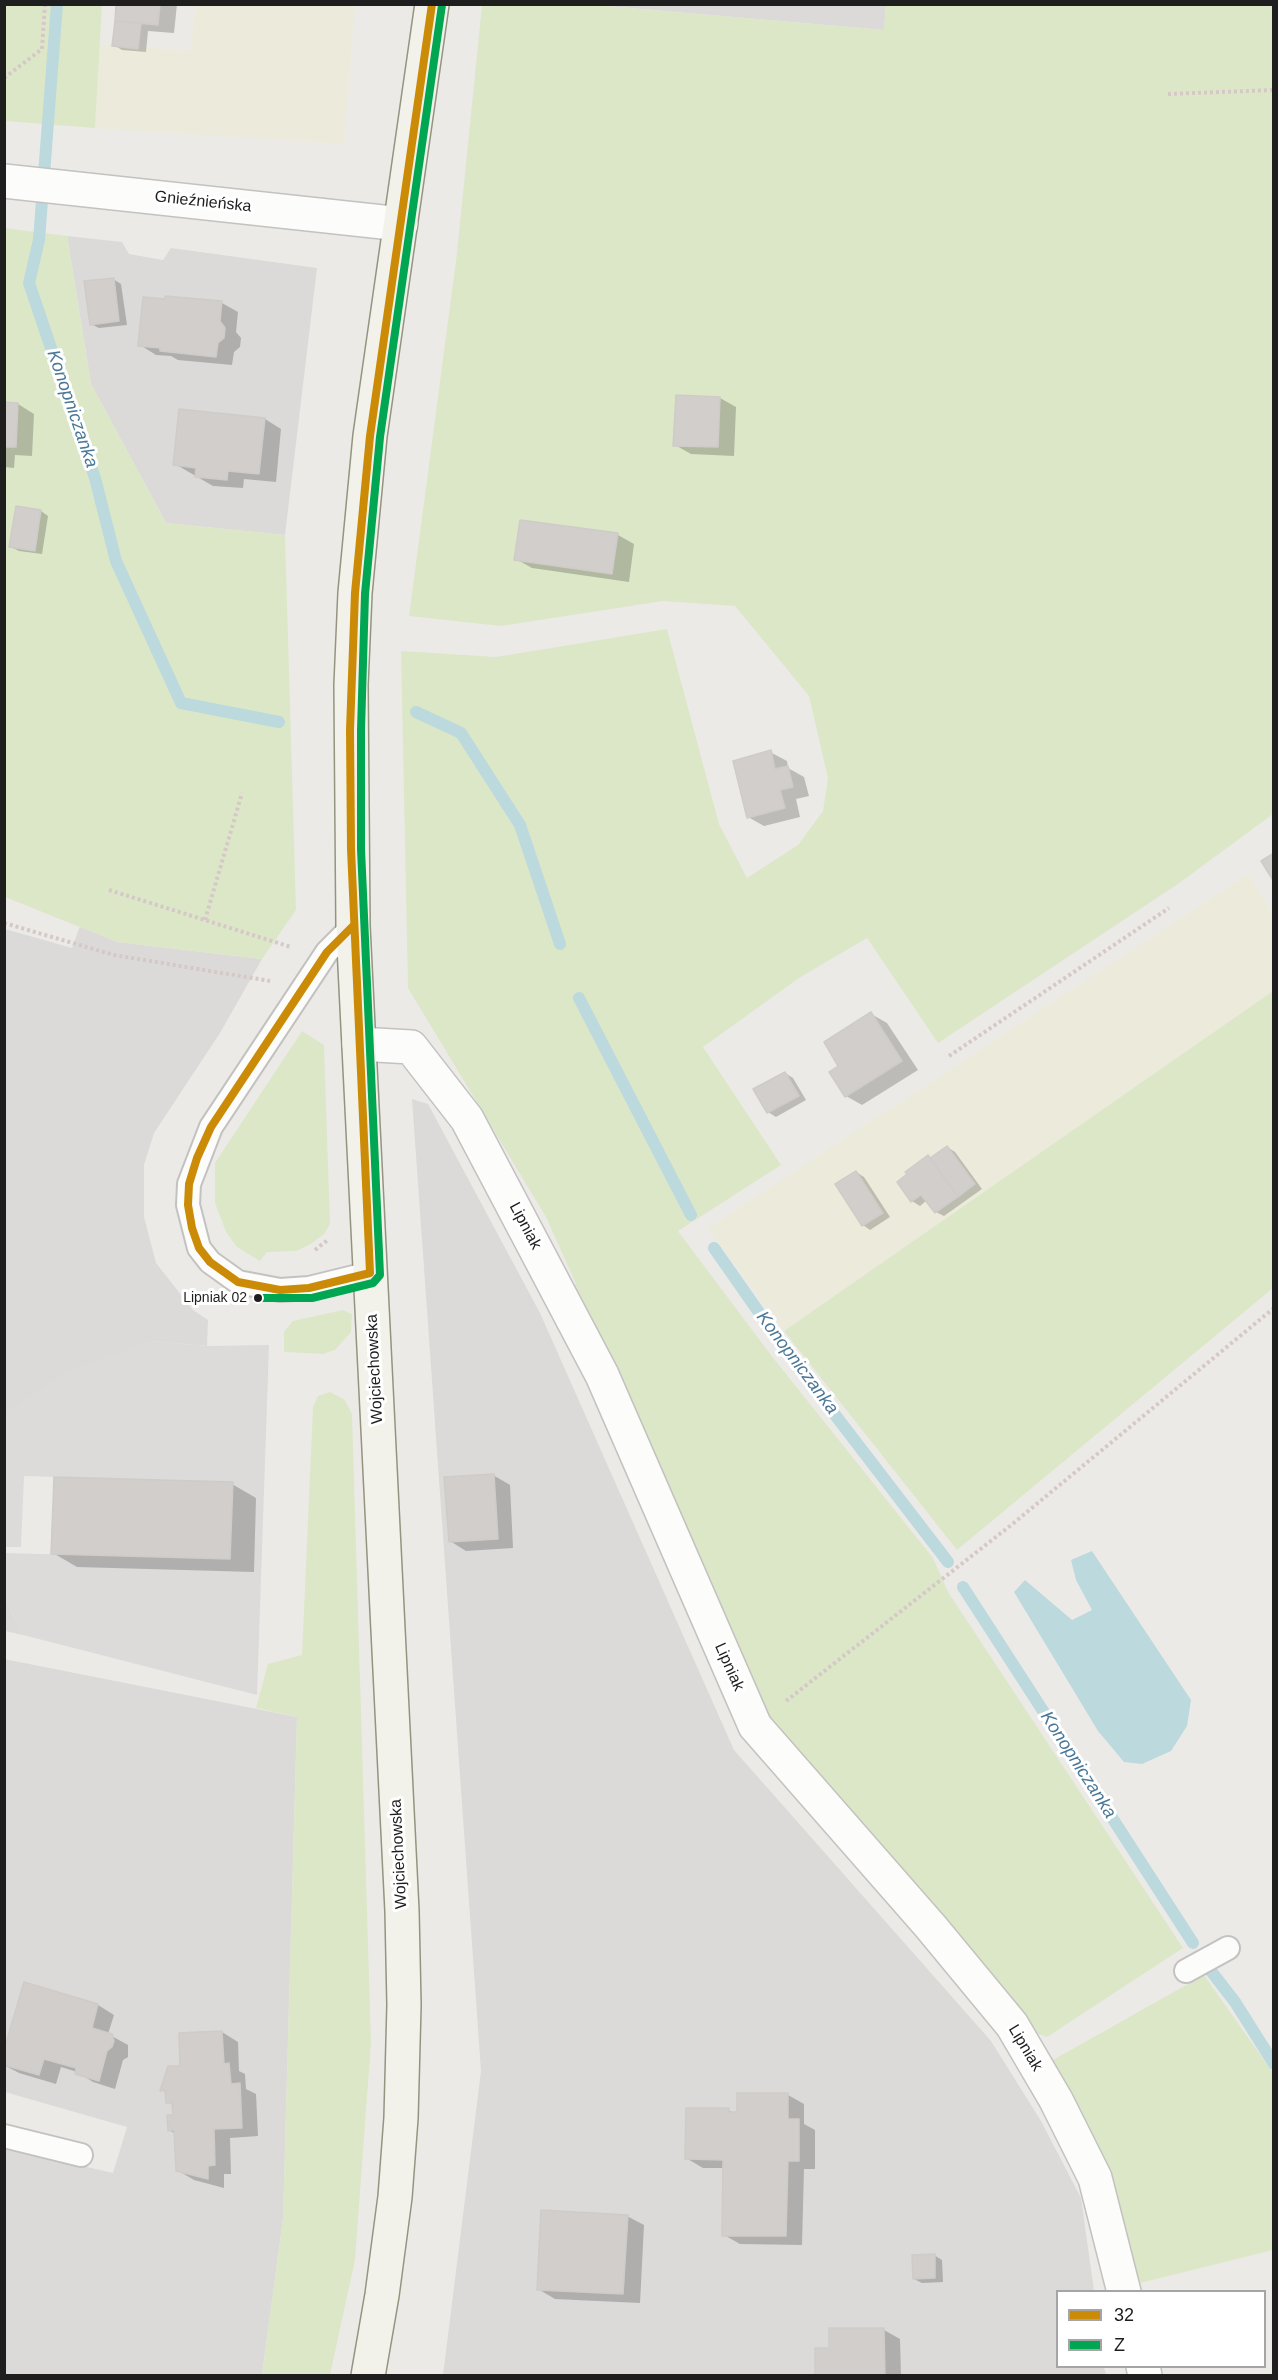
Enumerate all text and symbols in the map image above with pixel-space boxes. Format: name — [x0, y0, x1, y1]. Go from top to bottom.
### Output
street label: Gnieźnieńska — [154, 187, 252, 217]
water label: Konopniczanka — [42, 347, 102, 471]
street label: Lipniak — [505, 1199, 545, 1253]
place label: Lipniak 02 — [183, 1290, 247, 1306]
marker: Lipniak 02 — [252, 1292, 264, 1304]
water label: Konopniczanka — [751, 1307, 843, 1419]
street label: Wojciechowska — [363, 1314, 387, 1424]
street label: Lipniak — [710, 1640, 748, 1694]
water label: Konopniczanka — [1035, 1708, 1121, 1822]
street label: Wojciechowska — [387, 1799, 411, 1909]
street label: Lipniak — [1004, 2021, 1046, 2075]
legend — [1056, 2290, 1266, 2368]
text: 32 — [1114, 2305, 1134, 2325]
text: Z — [1114, 2335, 1125, 2355]

